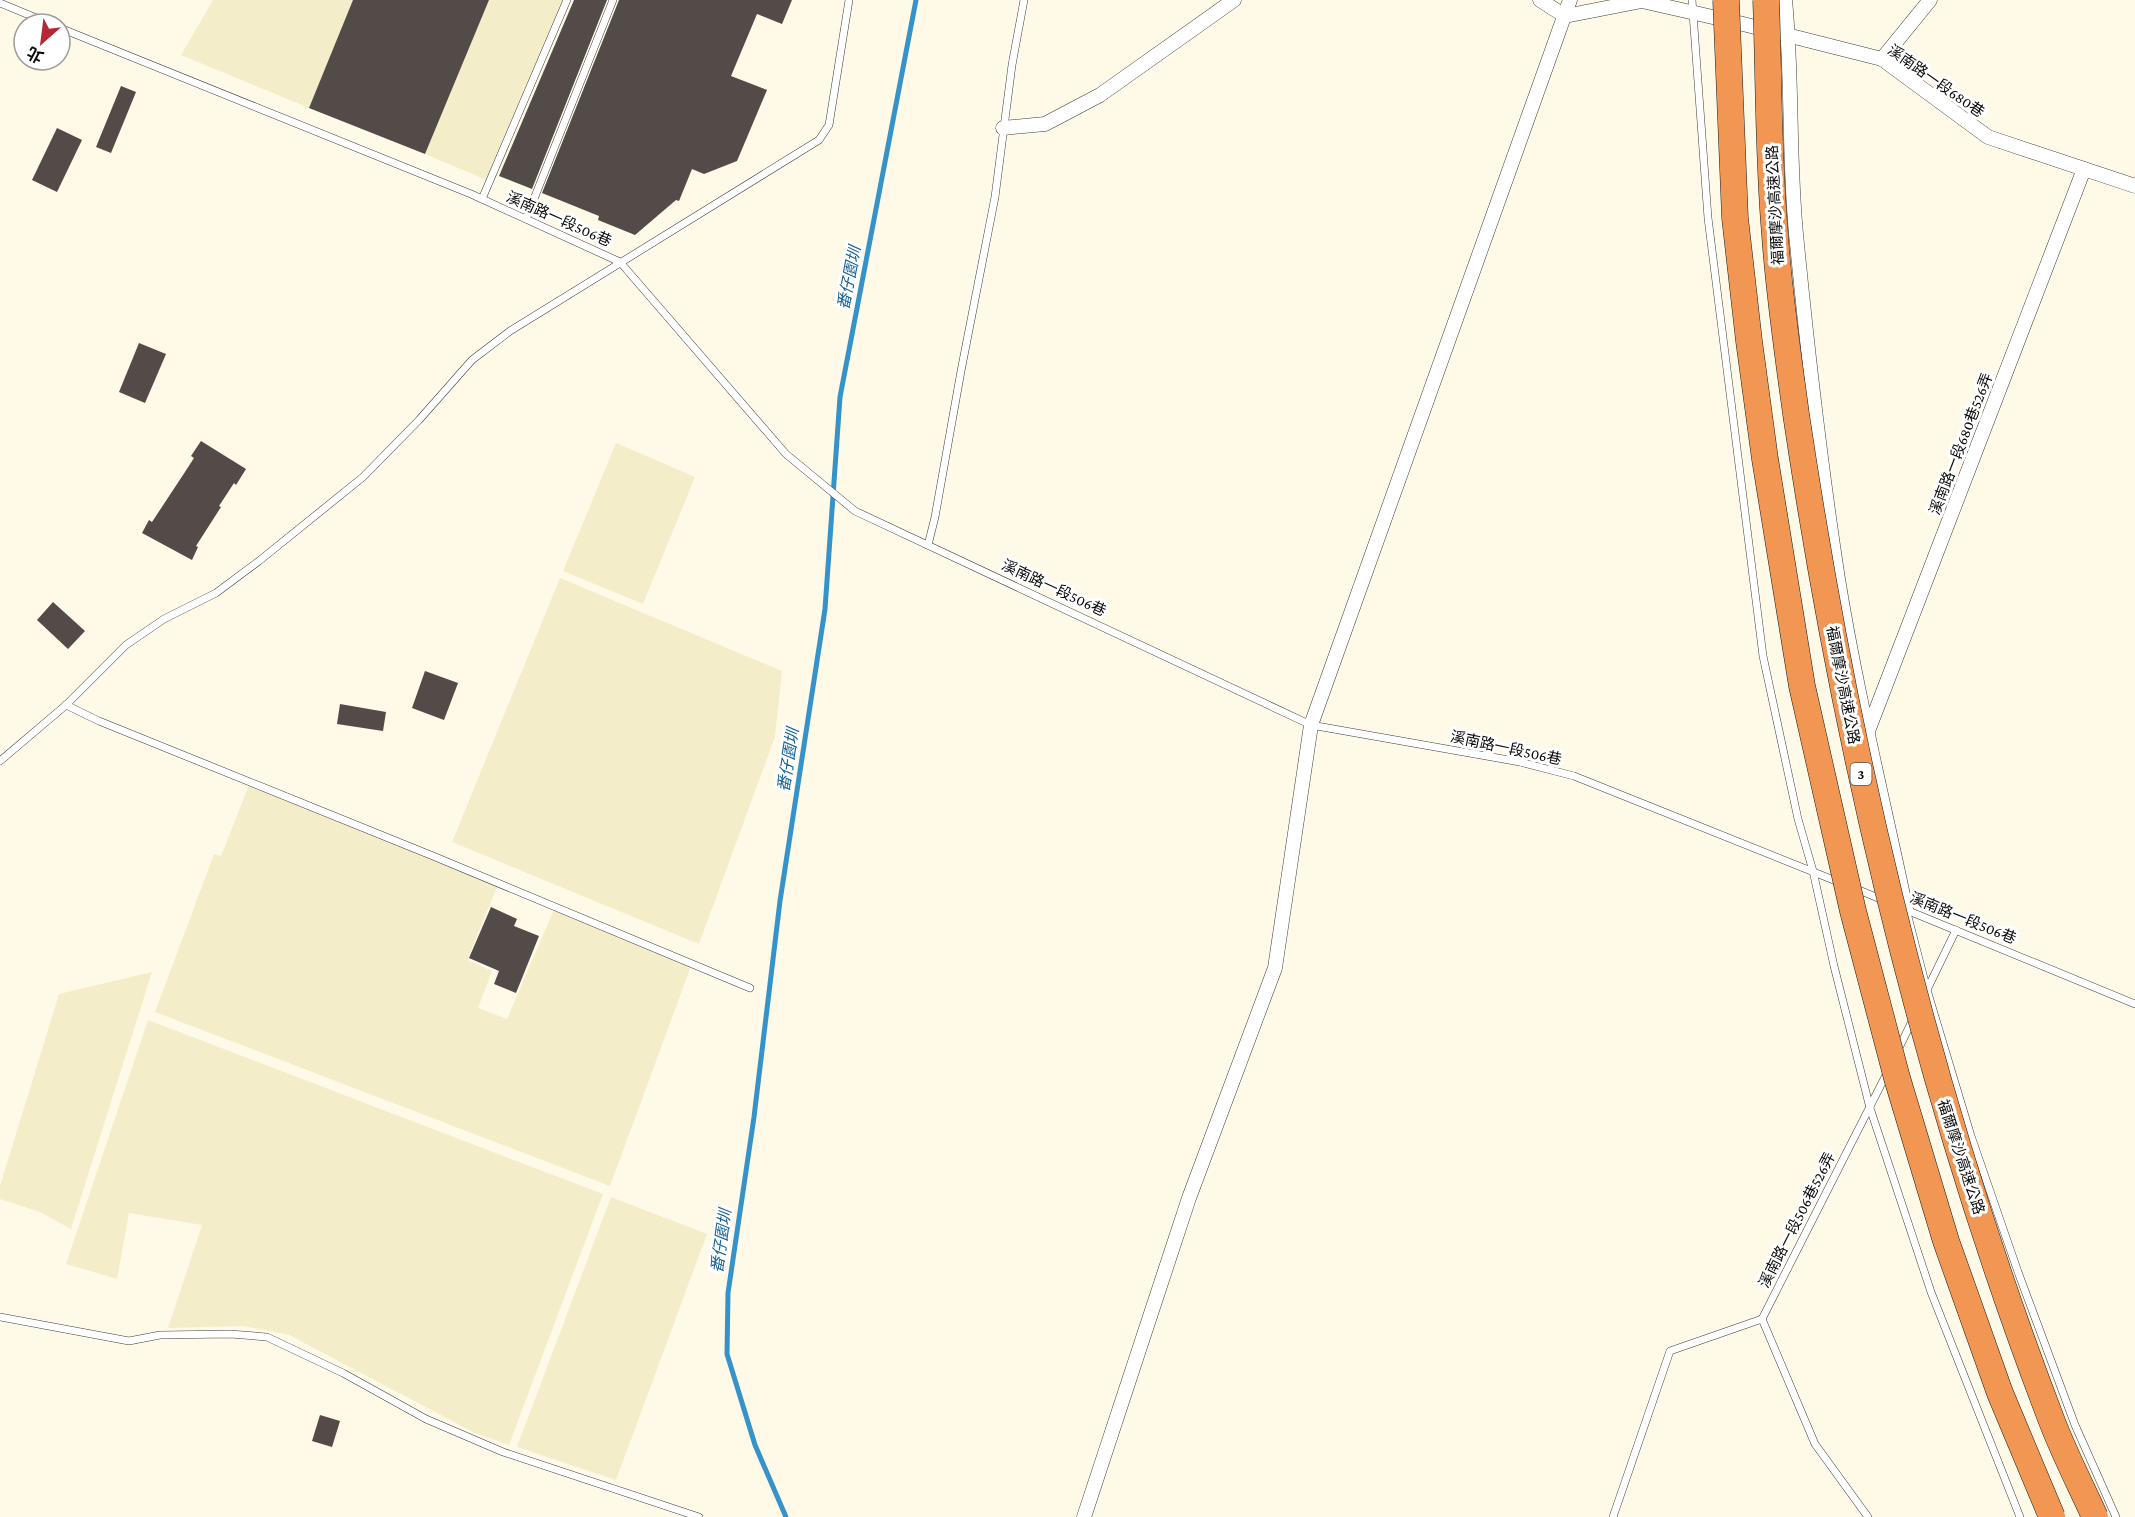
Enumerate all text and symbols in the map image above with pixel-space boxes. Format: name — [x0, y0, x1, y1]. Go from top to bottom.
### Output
north arrow — [12, 12, 72, 72]
street label: 溪南路一段680巷 — [1885, 42, 1987, 120]
text: 北 — [24, 44, 46, 66]
street label: 福爾摩沙高速公路 — [1763, 145, 1786, 265]
street label: 溪南路一段506巷 — [504, 189, 614, 249]
water label: 番仔園圳 — [835, 243, 864, 311]
street label: 溪南路一段680巷526弄 — [1927, 371, 1995, 517]
street label: 溪南路一段506巷 — [999, 557, 1109, 619]
street label: 福爾摩沙高速公路 — [1824, 624, 1863, 745]
water label: 番仔園圳 — [775, 725, 802, 793]
street label: 溪南路一段506巷 — [1449, 728, 1563, 768]
road number: 3 — [1850, 763, 1872, 785]
street label: 溪南路一段506巷 — [1908, 889, 2018, 947]
street label: 福爾摩沙高速公路 — [1935, 1097, 1988, 1217]
street label: 溪南路一段506巷526弄 — [1756, 1150, 1838, 1290]
water label: 番仔園圳 — [708, 1206, 734, 1274]

